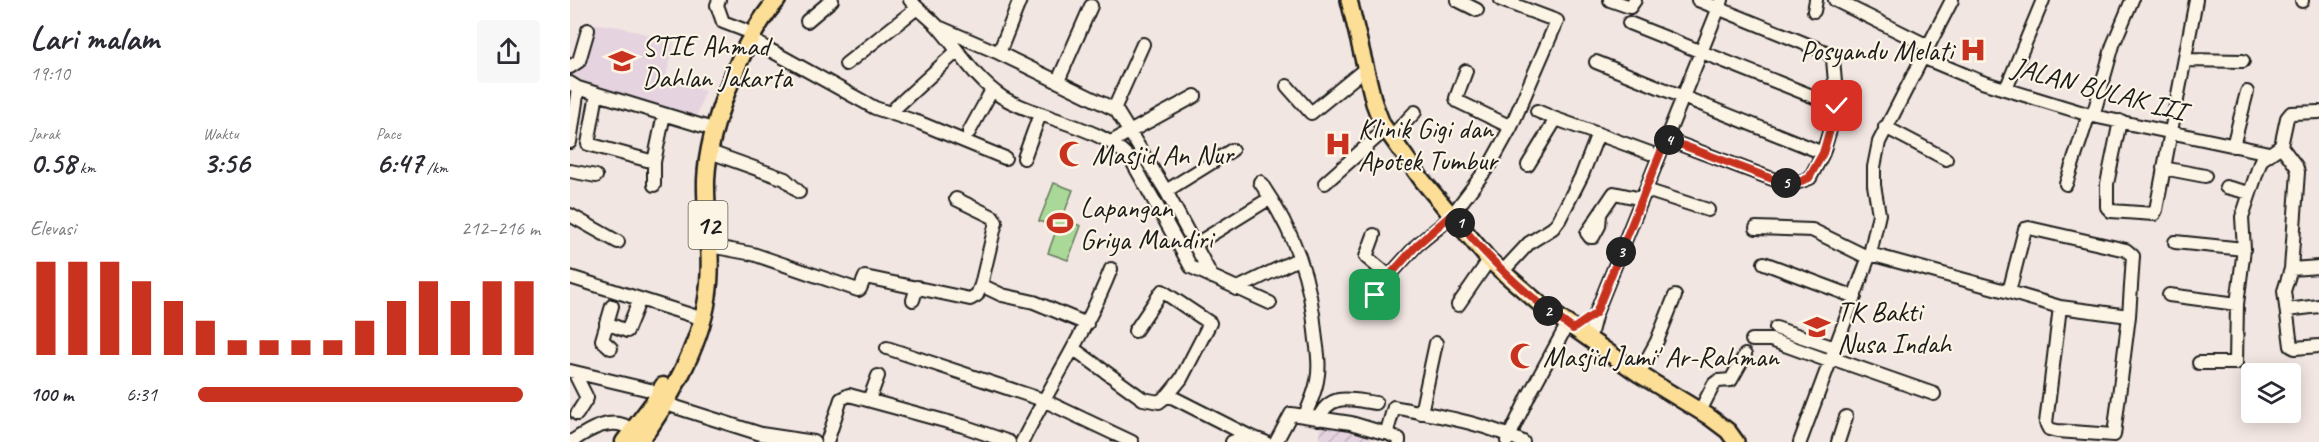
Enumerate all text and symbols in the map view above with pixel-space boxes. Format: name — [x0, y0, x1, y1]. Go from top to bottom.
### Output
text: Lari malam — [30, 17, 159, 59]
button: share — [477, 20, 540, 83]
place label: STIE Ahmad Dahlan Jakarta — [642, 28, 794, 95]
place label: Posyandu Melati — [1800, 33, 1957, 68]
hospital icon: Posyandu Melati — [1958, 35, 1988, 65]
school or university icon: STIE Ahmad Dahlan Jakarta — [607, 46, 637, 76]
street label: JALAN BULAK III — [2007, 48, 2195, 130]
text: 19:10 — [30, 61, 70, 86]
pin — [1811, 80, 1862, 131]
icon: check — [1820, 89, 1853, 122]
place label: Klinik Gigi dan Apotek Tumbur — [1358, 111, 1499, 178]
text: Jarak — [30, 124, 60, 144]
text: Waktu — [203, 124, 239, 144]
text: Pace — [376, 124, 401, 144]
pin: 4 — [1654, 125, 1684, 155]
hospital icon: Klinik Gigi dan Apotek Tumbur — [1323, 129, 1353, 159]
text: 4 — [1665, 130, 1673, 150]
place label: Masjid An Nur — [1092, 137, 1235, 172]
mosque icon: Masjid An Nur — [1057, 139, 1087, 169]
text: 0.58 — [30, 144, 76, 182]
text: 3:56 — [203, 144, 250, 182]
text: 6:47 — [376, 144, 423, 182]
text: km — [76, 158, 95, 178]
text: /km — [423, 158, 448, 178]
pin: 5 — [1771, 168, 1801, 198]
text: 5 — [1783, 173, 1789, 193]
place label: Lapangan Griya Mandiri — [1080, 190, 1216, 257]
road number: 12 — [688, 201, 728, 249]
sports icon: Lapangan Griya Mandiri — [1045, 208, 1075, 238]
pin: 1 — [1445, 208, 1475, 238]
text: 1 — [1456, 213, 1464, 233]
text: Elevasi — [30, 216, 76, 241]
text: 212–216 m — [461, 216, 540, 241]
pin: 3 — [1606, 237, 1636, 267]
text: 3 — [1617, 242, 1625, 262]
pin — [1349, 269, 1400, 320]
icon: arrive — [1358, 278, 1391, 311]
place label: TK Bakti Nusa Indah — [1837, 294, 1953, 361]
pin: 2 — [1533, 296, 1563, 326]
text: 2 — [1544, 301, 1552, 321]
school or university icon: TK Bakti Nusa Indah — [1802, 312, 1832, 342]
place label: Masjid Jami' Ar-Rahman — [1543, 339, 1780, 374]
mosque icon: Masjid Jami' Ar-Rahman — [1508, 341, 1538, 371]
map controls — [2241, 363, 2301, 423]
button: layers — [2241, 363, 2301, 423]
text: 100 m — [30, 382, 73, 407]
text: 6:31 — [126, 382, 157, 407]

